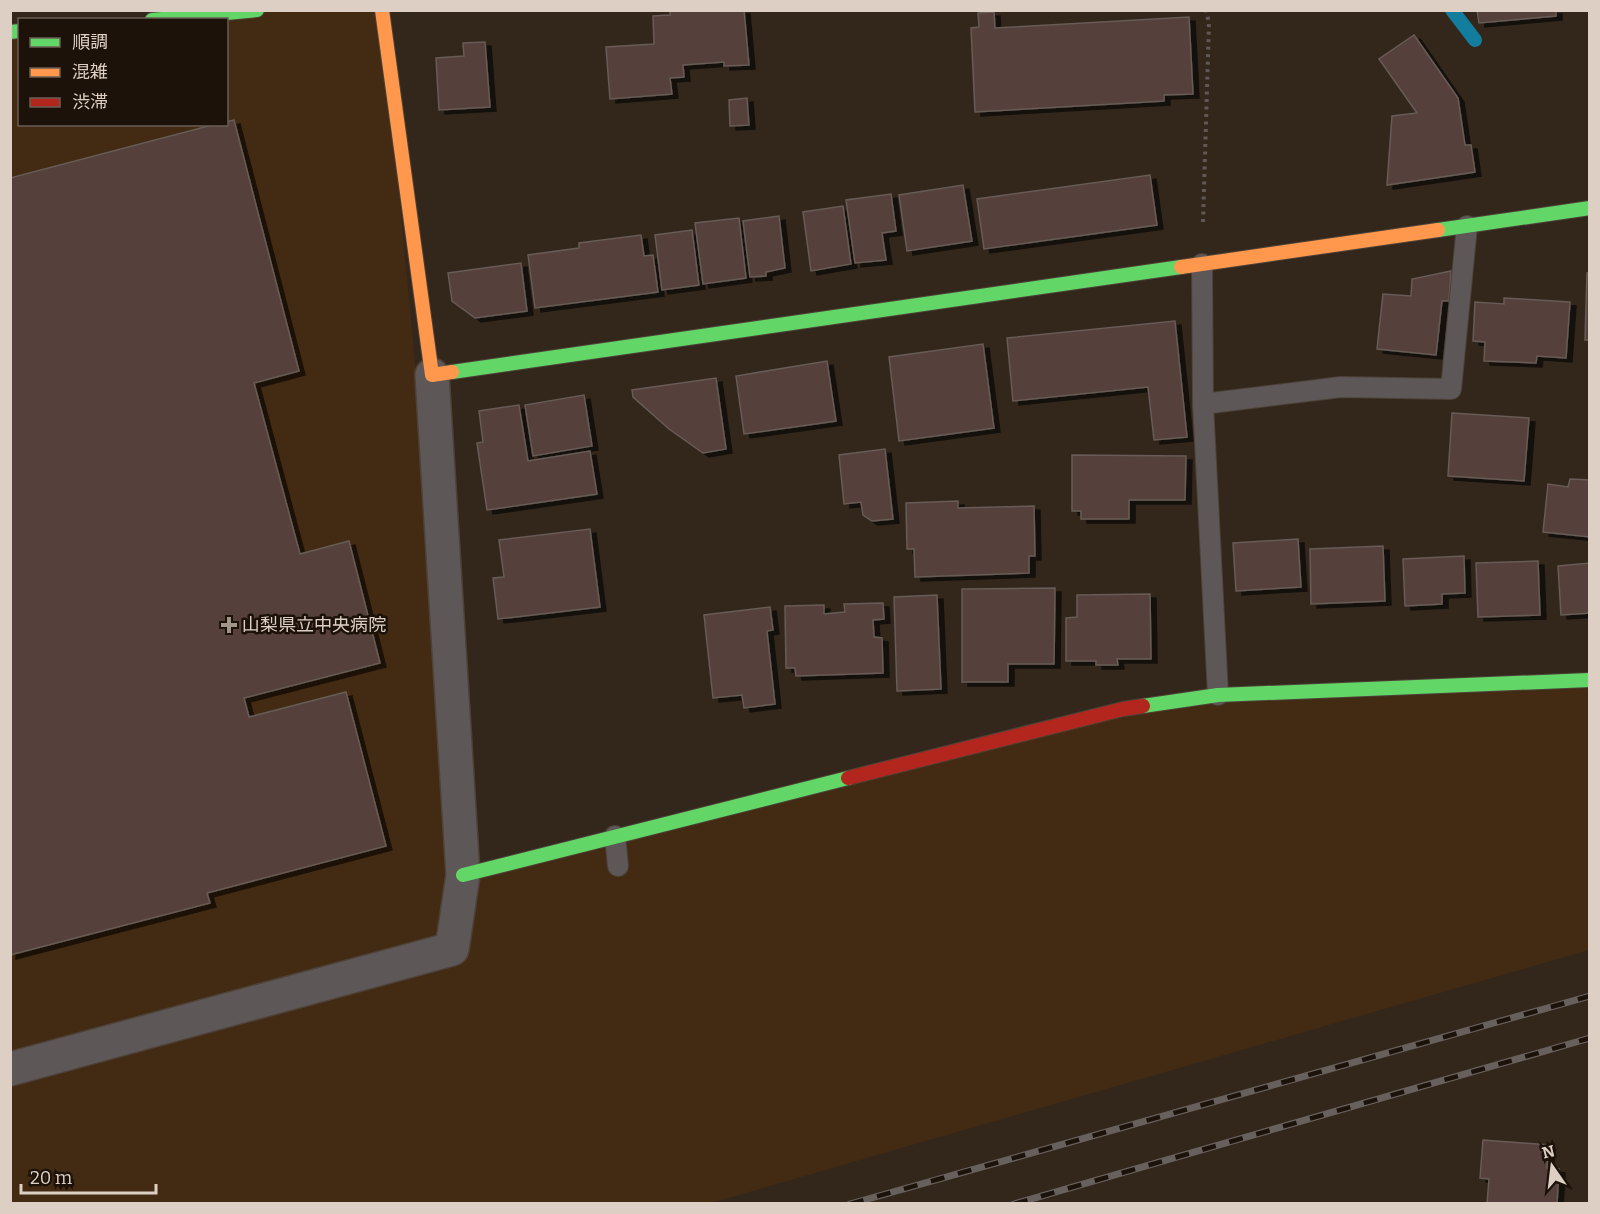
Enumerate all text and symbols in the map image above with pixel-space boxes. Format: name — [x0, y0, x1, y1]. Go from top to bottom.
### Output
legend — [18, 18, 228, 126]
text: 順調 — [72, 31, 108, 53]
text: 混雑 — [72, 61, 108, 83]
text: 渋滞 — [72, 91, 108, 113]
place label: 山梨県立中央病院 — [242, 614, 386, 636]
marker: 山梨県立中央病院 — [220, 616, 238, 634]
north arrow — [1522, 1136, 1582, 1196]
text: N — [1540, 1141, 1557, 1163]
scale bar — [21, 1157, 156, 1195]
text: 20 m — [30, 1167, 72, 1189]

